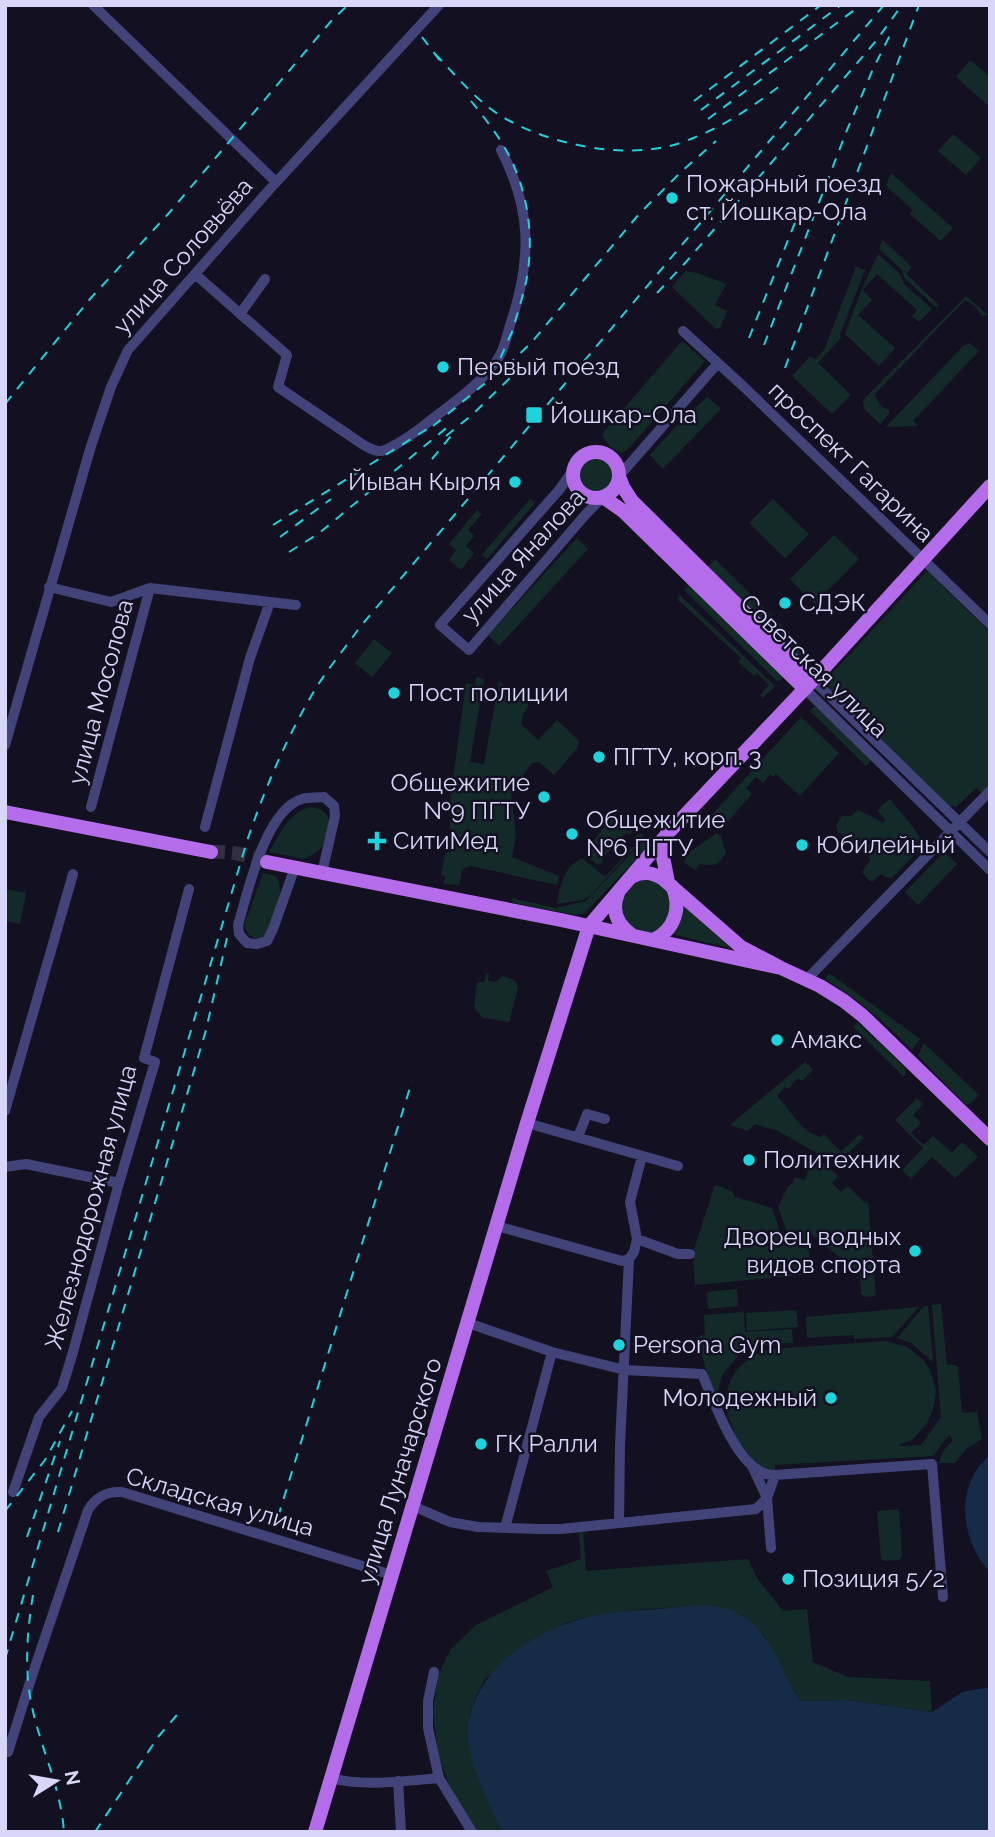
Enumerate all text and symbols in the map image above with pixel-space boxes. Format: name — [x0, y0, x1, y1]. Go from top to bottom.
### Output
place label: Пожарный поезд ст. Йошкар-Ола — [686, 169, 882, 226]
street label: улица Соловьёва — [107, 172, 258, 340]
marker: Пожарный поезд ст. Йошкар-Ола — [664, 190, 680, 206]
place label: Первый поезд — [457, 352, 620, 381]
marker: Первый поезд — [435, 359, 451, 375]
street label: проспект Гагарина — [763, 375, 940, 548]
place label: Йошкар-Ола — [550, 400, 697, 429]
marker: Йошкар-Ола — [524, 405, 544, 425]
place label: Йыван Кырля — [348, 467, 501, 496]
marker: Йыван Кырля — [507, 474, 523, 490]
street label: улица Яналова — [455, 483, 590, 629]
street label: Советская улица — [735, 588, 894, 743]
place label: СДЭК — [799, 588, 866, 617]
marker: СДЭК — [777, 595, 793, 611]
street label: улица Мосолова — [62, 596, 139, 788]
place label: Пост полиции — [408, 678, 568, 707]
marker: Пост полиции — [386, 685, 402, 701]
place label: ПГТУ, корп. 3 — [613, 742, 762, 771]
marker: ПГТУ, корп. 3 — [591, 749, 607, 765]
place label: Общежитие №9 ПГТУ — [391, 768, 530, 825]
marker: Общежитие №9 ПГТУ — [536, 789, 552, 805]
place label: Общежитие №6 ПГТУ — [586, 805, 725, 862]
place label: СитиМед — [393, 826, 498, 855]
marker: Общежитие №6 ПГТУ — [564, 826, 580, 842]
place label: Юбилейный — [816, 830, 955, 859]
marker: СитиМед — [367, 831, 387, 851]
marker: Юбилейный — [794, 837, 810, 853]
place label: Амакс — [791, 1025, 862, 1054]
marker: Амакс — [769, 1032, 785, 1048]
street label: Железнодорожная улица — [39, 1062, 142, 1352]
place label: Политехник — [763, 1145, 901, 1174]
marker: Политехник — [741, 1152, 757, 1168]
place label: Дворец водных видов спорта — [724, 1222, 901, 1279]
marker: Дворец водных видов спорта — [907, 1243, 923, 1259]
place label: Persona Gym — [633, 1330, 781, 1359]
marker: Persona Gym — [611, 1337, 627, 1353]
street label: улица Луначарского — [351, 1354, 448, 1588]
place label: Молодежный — [662, 1383, 817, 1412]
marker: Молодежный — [823, 1390, 839, 1406]
place label: ГК Ралли — [495, 1429, 598, 1458]
marker: ГК Ралли — [473, 1436, 489, 1452]
street label: Складская улица — [123, 1461, 317, 1542]
place label: Позиция 5/2 — [802, 1564, 945, 1593]
marker: Позиция 5/2 — [780, 1571, 796, 1587]
north arrow — [21, 1746, 91, 1816]
text: N — [61, 1769, 85, 1787]

